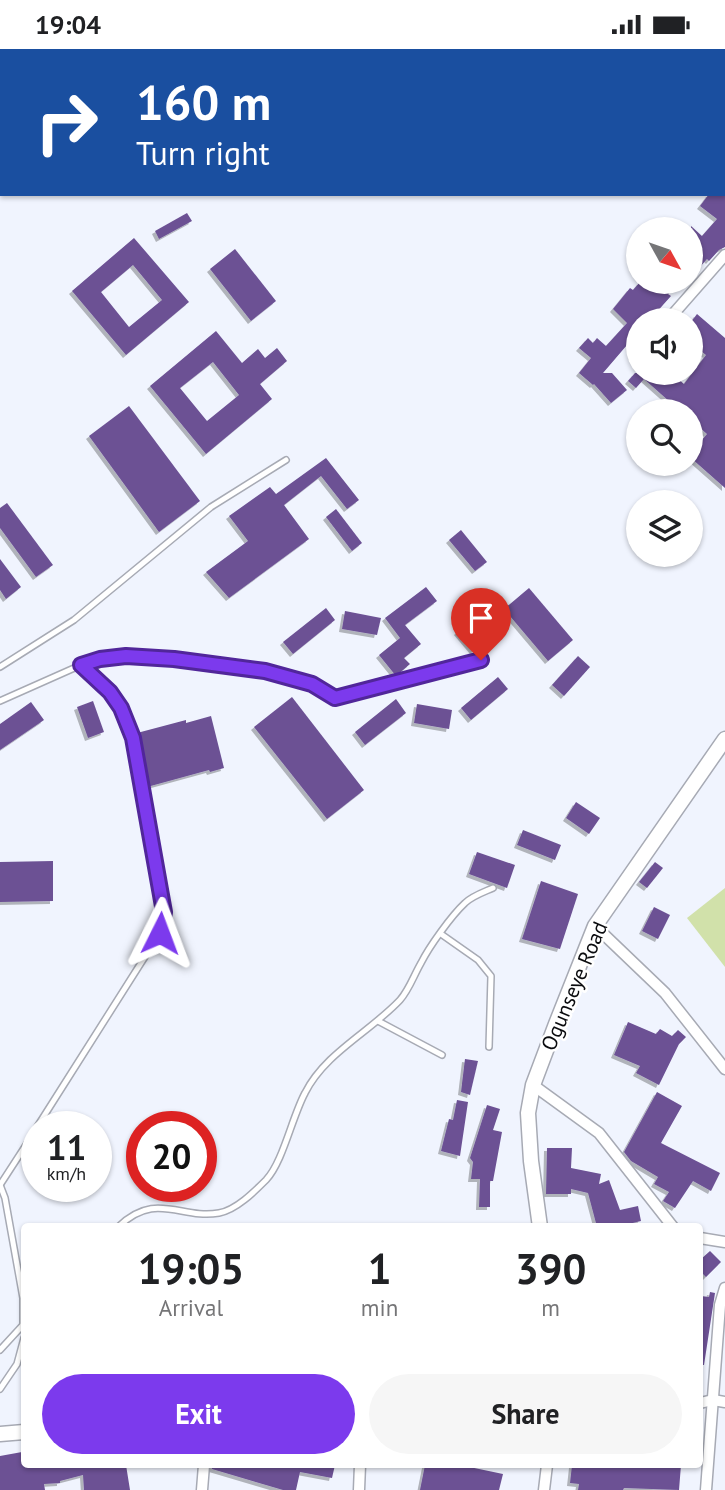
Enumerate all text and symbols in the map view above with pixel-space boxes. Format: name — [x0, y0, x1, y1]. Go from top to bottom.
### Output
text: 19:04 — [35, 8, 101, 41]
text: 160 m — [136, 70, 271, 134]
icon: right — [21, 77, 112, 168]
text: Turn right — [136, 132, 270, 174]
north arrow — [626, 217, 704, 294]
map controls — [626, 217, 703, 567]
button: sound — [626, 308, 703, 385]
button: search — [626, 399, 703, 476]
button: layers — [626, 490, 703, 567]
pin — [451, 588, 511, 660]
icon: arrive — [462, 599, 500, 637]
position arrow — [123, 896, 197, 970]
street label: Ogunseye Road — [535, 917, 613, 1055]
speed limit sign: 20 — [126, 1111, 217, 1202]
text: 11 — [47, 1124, 86, 1170]
text: km/h — [47, 1162, 86, 1185]
text: 19:05 — [138, 1241, 244, 1296]
text: 1 — [368, 1241, 391, 1296]
text: 390 — [515, 1241, 586, 1296]
text: Arrival — [159, 1293, 223, 1322]
text: min — [361, 1293, 398, 1322]
text: m — [541, 1293, 560, 1322]
button: Exit — [42, 1374, 355, 1454]
button: Share — [369, 1374, 682, 1454]

